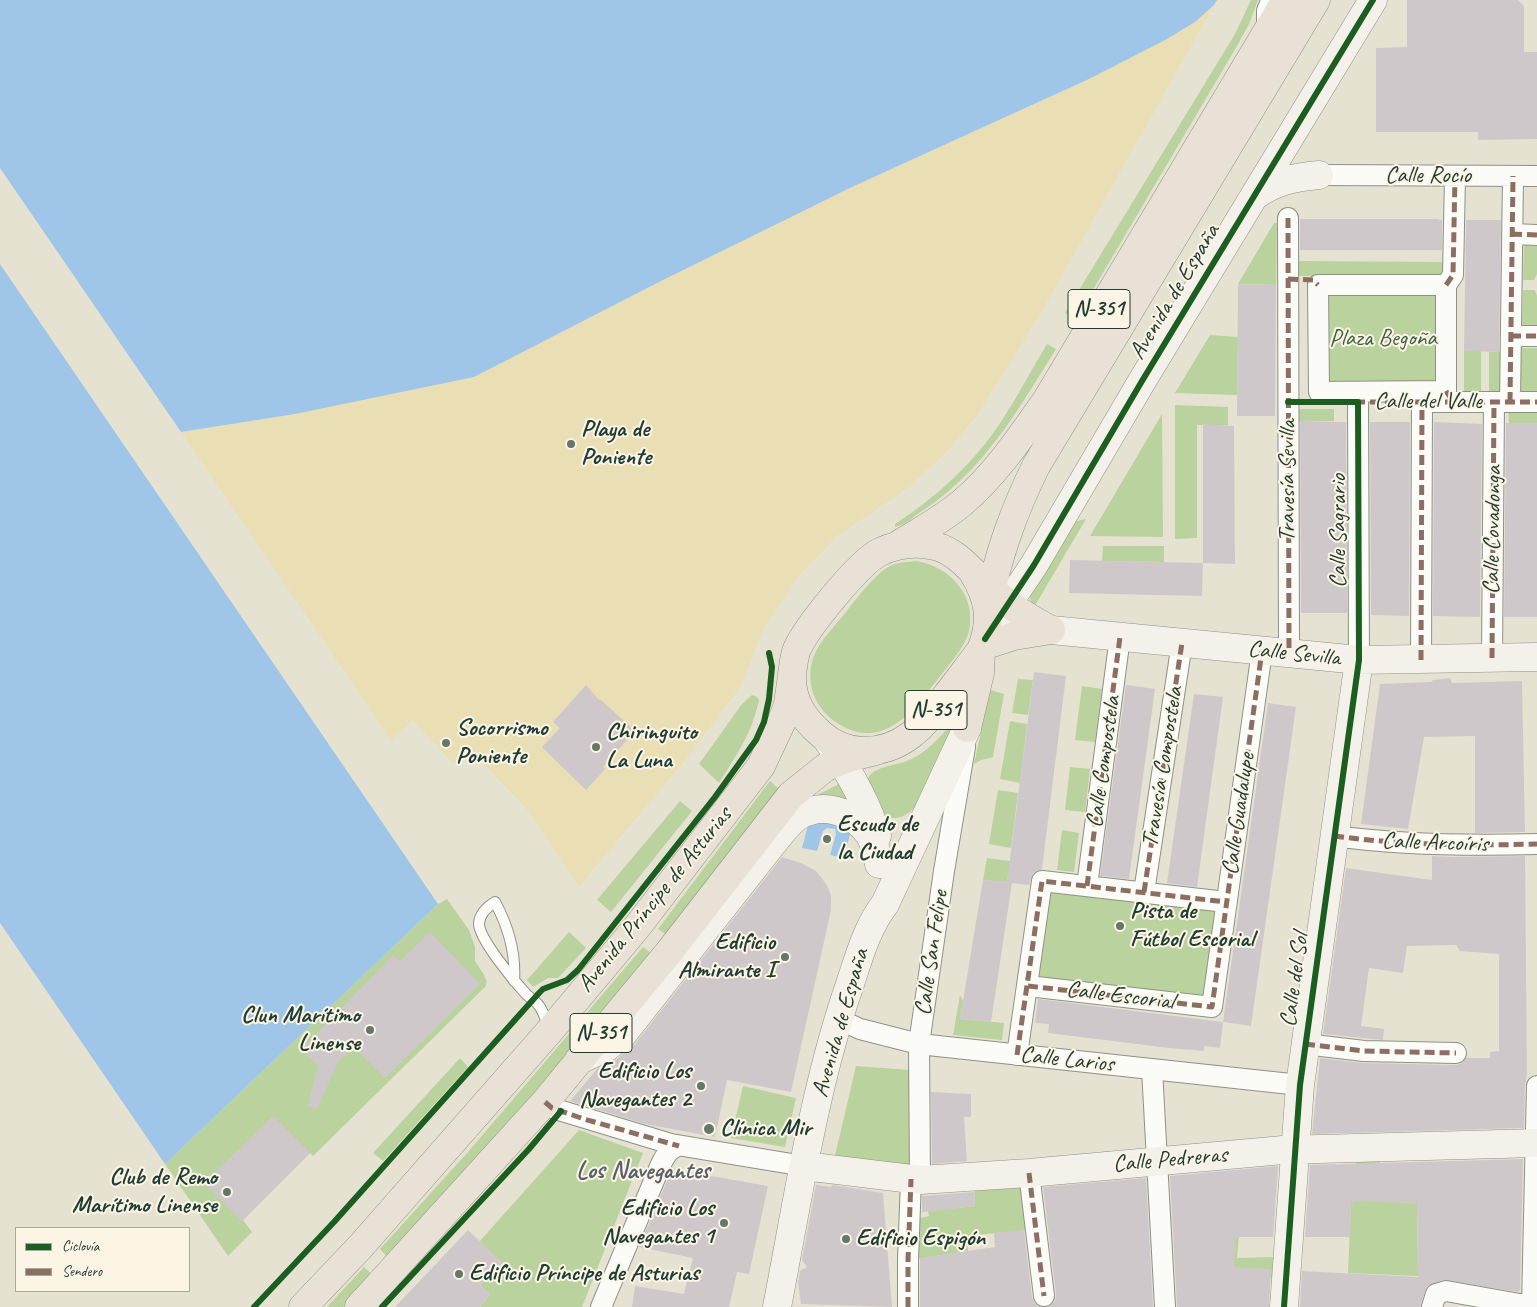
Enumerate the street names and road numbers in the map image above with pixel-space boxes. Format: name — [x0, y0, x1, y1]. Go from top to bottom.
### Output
street label: Calle Rocío — [1385, 162, 1471, 190]
street label: Avenida de España — [1123, 219, 1227, 365]
road number: N-351 — [1068, 290, 1130, 328]
street label: Calle del Valle — [1374, 388, 1482, 416]
street label: Travesía Sevilla — [1274, 420, 1302, 542]
street label: Calle Covadonga — [1477, 465, 1509, 595]
street label: Calle Sagrario — [1325, 474, 1353, 588]
street label: Calle Sevilla — [1246, 635, 1342, 673]
street label: Travesía Compostela — [1136, 685, 1190, 849]
road number: N-351 — [905, 690, 967, 730]
street label: Calle Compostela — [1080, 694, 1128, 830]
street label: Calle Guadalupe — [1216, 751, 1262, 877]
street label: Avenida Príncipe de Asturias — [572, 802, 738, 998]
street label: Calle Arcoíris — [1381, 827, 1489, 859]
street label: Calle San Felipe — [909, 889, 955, 1017]
street label: Calle del Sol — [1274, 931, 1316, 1029]
street label: Avenida de España — [806, 946, 876, 1100]
street label: Calle Escorial — [1064, 975, 1176, 1017]
road number: N-351 — [570, 1014, 632, 1052]
street label: Calle Larios — [1019, 1041, 1115, 1079]
street label: Calle Pedreras — [1112, 1141, 1228, 1179]

